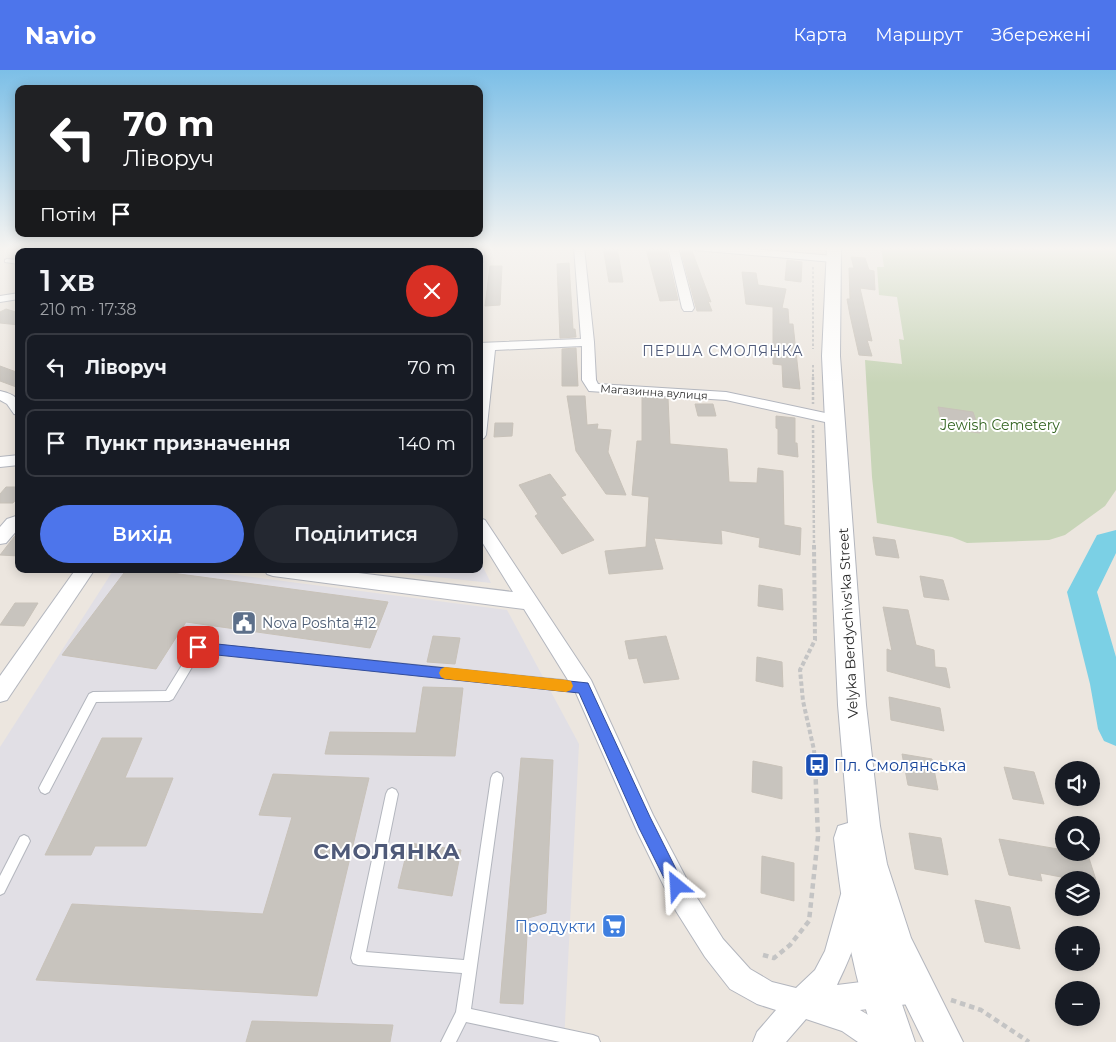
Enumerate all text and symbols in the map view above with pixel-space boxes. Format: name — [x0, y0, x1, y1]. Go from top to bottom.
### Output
text: Navio — [25, 21, 96, 50]
text: Карта — [794, 24, 847, 46]
text: Маршрут — [875, 24, 963, 46]
text: Збережені — [991, 24, 1091, 46]
text: 70 m — [123, 102, 214, 145]
icon: left — [40, 105, 105, 170]
text: Ліворуч — [123, 145, 214, 172]
icon: arrive — [107, 200, 135, 228]
text: Потім — [40, 203, 97, 226]
text: 1 хв — [40, 262, 95, 299]
button: close — [406, 265, 458, 317]
text: 210 m · 17:38 — [40, 300, 137, 319]
district label: ПЕРША СМОЛЯНКА — [642, 342, 804, 360]
icon: left — [42, 353, 70, 381]
text: Ліворуч — [85, 356, 167, 379]
text: 70 m — [407, 356, 456, 379]
street label: Магазинна вулиця — [600, 381, 708, 403]
park label: Jewish Cemetery — [939, 416, 1060, 434]
icon: arrive — [42, 429, 70, 457]
text: Пункт призначення — [85, 432, 291, 455]
text: 140 m — [399, 432, 456, 455]
button: Вихід — [40, 505, 244, 563]
button: Поділитися — [254, 505, 458, 563]
street label: Velyka Berdychivs'ka Street — [834, 527, 862, 719]
public building icon: Nova Poshta #12 — [231, 610, 257, 636]
place label: Nova Poshta #12 — [262, 614, 376, 632]
pin — [177, 626, 219, 668]
icon: arrive — [184, 633, 212, 661]
bus stop icon: Пл. Смолянська — [804, 752, 830, 778]
place label: Пл. Смолянська — [834, 756, 966, 775]
map controls — [1055, 761, 1100, 1026]
button: sound — [1055, 761, 1100, 806]
button: search — [1055, 816, 1100, 861]
district label: СМОЛЯНКА — [313, 838, 461, 865]
position arrow — [650, 859, 702, 911]
button: layers — [1055, 871, 1100, 916]
supermarket icon: Продукти — [601, 913, 627, 939]
place label: Продукти — [515, 917, 596, 936]
button: + — [1055, 926, 1100, 971]
button: − — [1055, 981, 1100, 1026]

